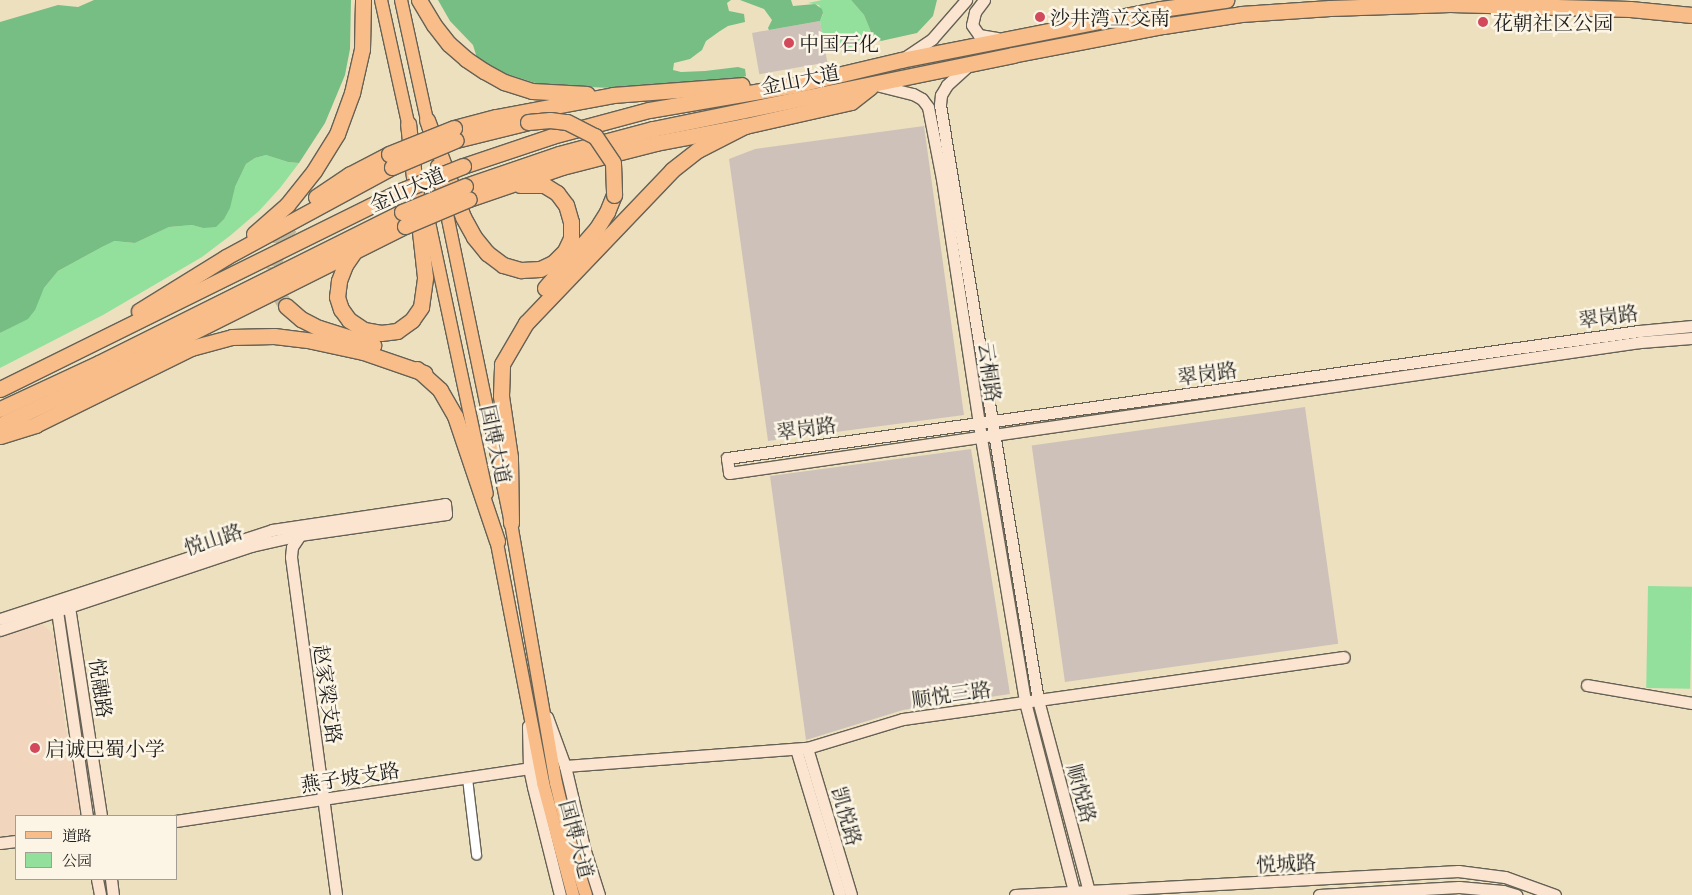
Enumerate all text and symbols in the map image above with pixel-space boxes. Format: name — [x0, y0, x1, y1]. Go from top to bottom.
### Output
place label: 沙井湾立交南 — [1050, 5, 1170, 29]
place label: 花朝社区公园 — [1493, 10, 1613, 34]
marker: 沙井湾立交南 — [1034, 11, 1046, 23]
marker: 花朝社区公园 — [1477, 16, 1489, 28]
place label: 中国石化 — [799, 31, 879, 55]
marker: 中国石化 — [783, 37, 795, 49]
street label: 金山大道 — [758, 60, 842, 98]
street label: 金山大道 — [366, 162, 448, 216]
street label: 翠岗路 — [1577, 300, 1639, 332]
street label: 云桐路 — [974, 341, 1006, 403]
street label: 翠岗路 — [1176, 357, 1238, 389]
street label: 国博大道 — [476, 402, 516, 486]
street label: 翠岗路 — [775, 412, 837, 444]
street label: 悦山路 — [181, 518, 245, 560]
street label: 赵家梁支路 — [309, 643, 347, 745]
street label: 悦融路 — [85, 657, 117, 719]
street label: 顺悦三路 — [910, 677, 992, 711]
place label: 启诚巴蜀小学 — [45, 736, 165, 760]
marker: 启诚巴蜀小学 — [29, 742, 41, 754]
street label: 燕子坡支路 — [299, 757, 401, 797]
street label: 顺悦路 — [1063, 761, 1101, 825]
street label: 凯悦路 — [827, 784, 867, 848]
street label: 国博大道 — [555, 797, 599, 881]
legend — [15, 815, 178, 880]
text: 道路 — [62, 825, 92, 846]
street label: 悦城路 — [1255, 849, 1317, 877]
text: 公园 — [62, 850, 92, 871]

